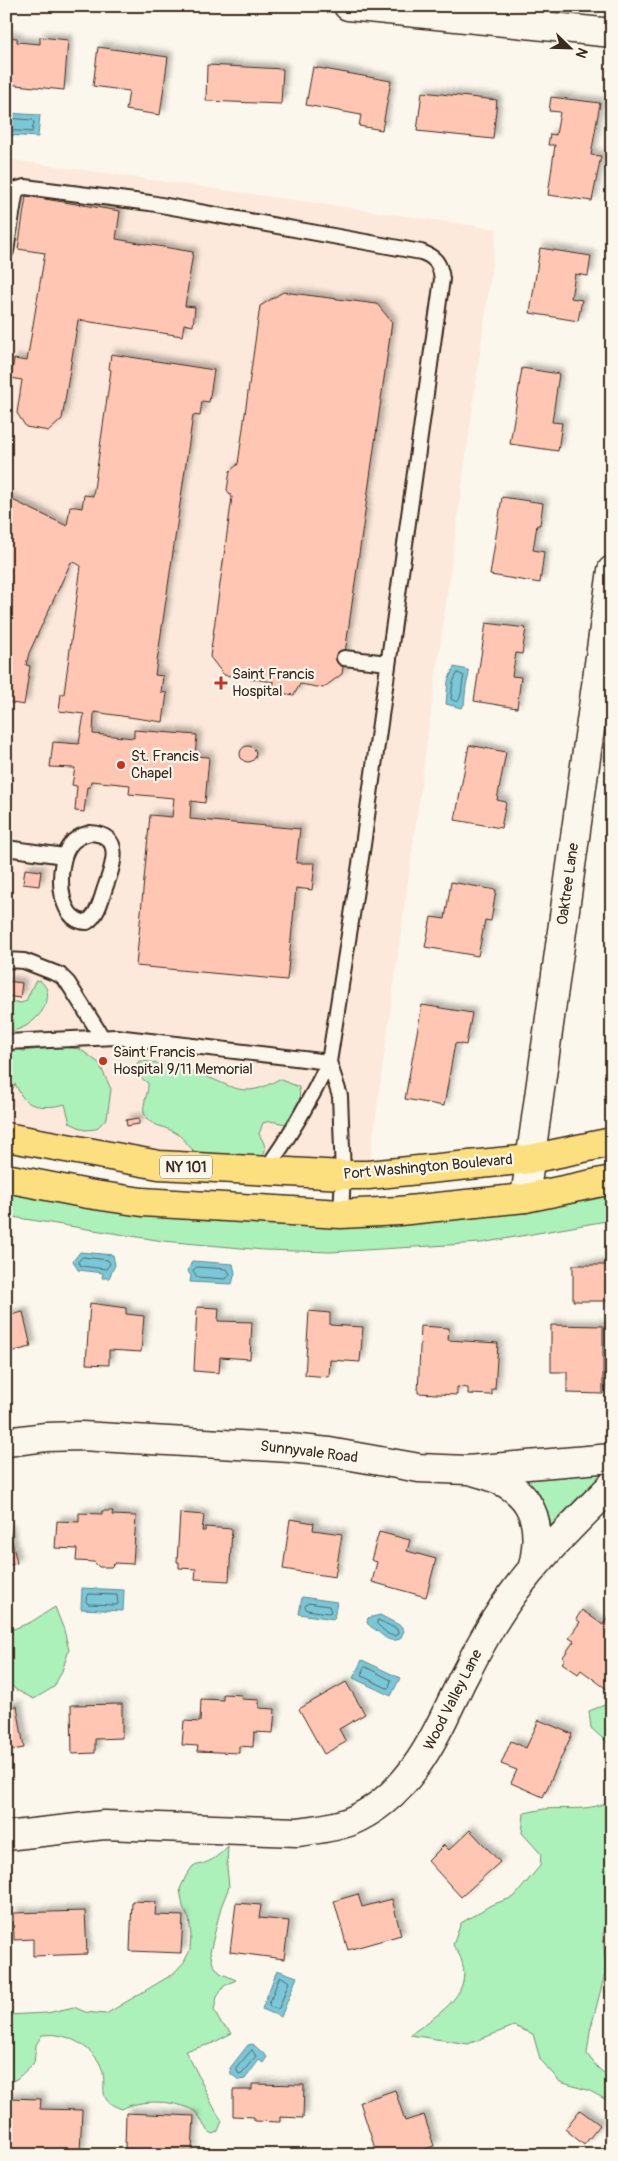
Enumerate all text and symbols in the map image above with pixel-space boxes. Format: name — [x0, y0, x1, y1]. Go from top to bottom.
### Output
north arrow — [546, 22, 596, 72]
text: N — [572, 45, 591, 61]
place label: Saint Francis Hospital — [232, 665, 315, 701]
marker: Saint Francis Hospital — [214, 676, 228, 690]
place label: St. Francis Chapel — [131, 747, 199, 783]
marker: St. Francis Chapel — [115, 759, 127, 771]
street label: Oaktree Lane — [553, 841, 583, 926]
place label: Saint Francis Hospital 9/11 Memorial — [113, 1043, 253, 1079]
marker: Saint Francis Hospital 9/11 Memorial — [97, 1055, 109, 1067]
street label: Port Washington Boulevard — [342, 1150, 514, 1184]
road number: NY 101 — [160, 1156, 212, 1178]
street label: Sunnyvale Road — [259, 1437, 359, 1467]
street label: Wood Valley Lane — [419, 1646, 487, 1754]

